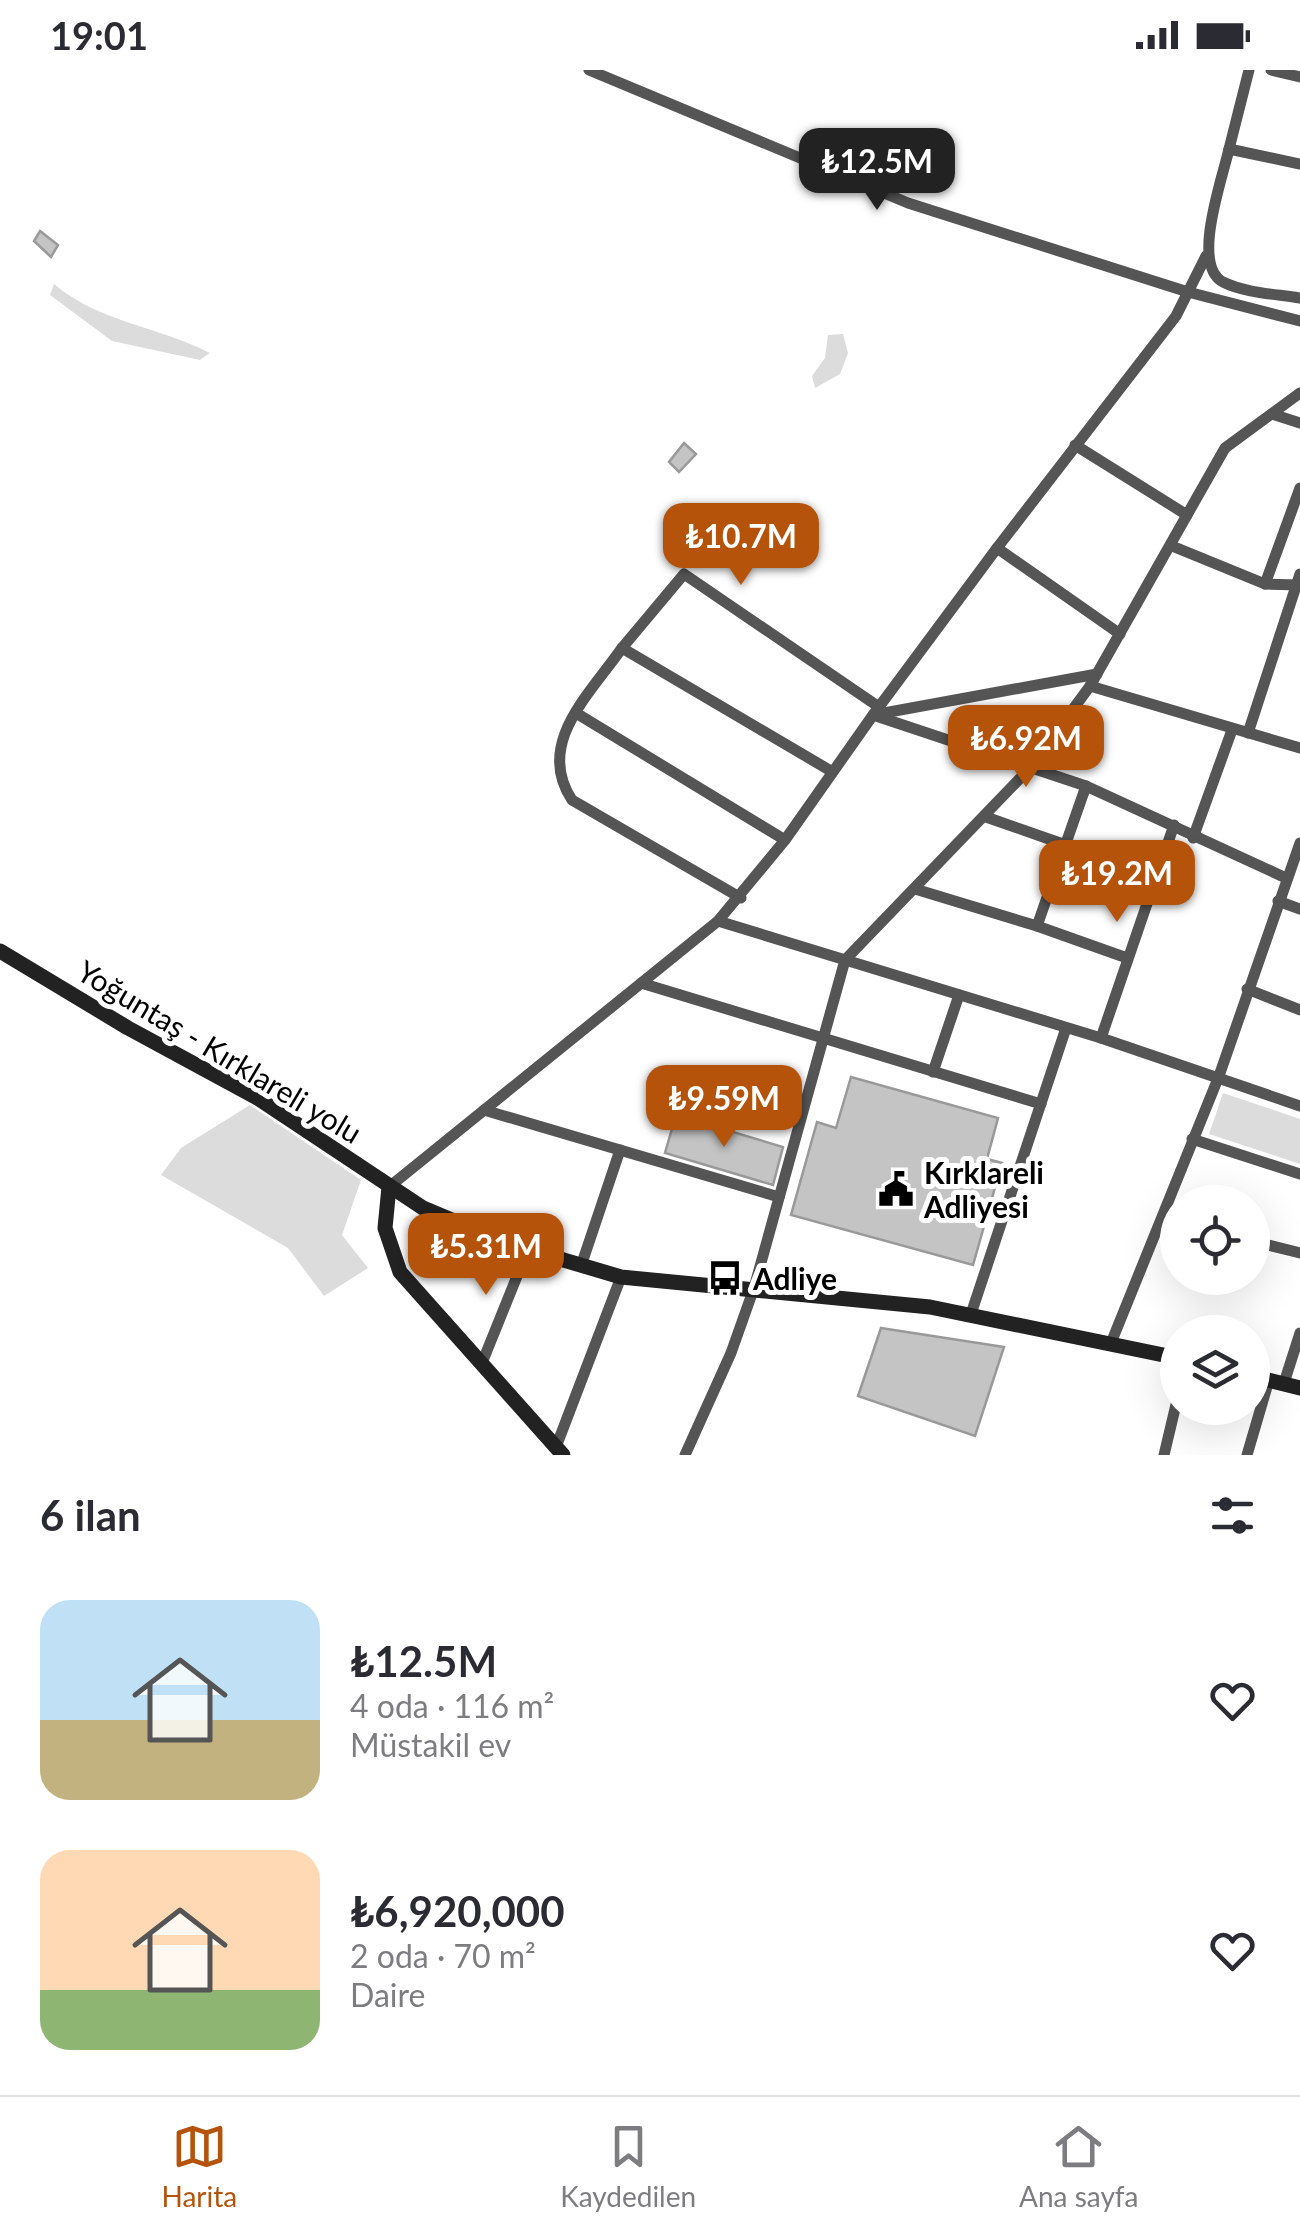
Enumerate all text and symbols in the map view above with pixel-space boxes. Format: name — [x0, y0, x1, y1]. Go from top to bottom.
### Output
text: 19:01 — [50, 12, 148, 58]
pin: ₺12.5M — [796, 128, 958, 213]
text: ₺12.5M — [821, 141, 933, 180]
pin: ₺10.7M — [660, 503, 822, 588]
text: ₺10.7M — [685, 516, 797, 555]
pin: ₺6.92M — [945, 705, 1107, 790]
text: ₺6.92M — [970, 718, 1082, 757]
pin: ₺19.2M — [1036, 840, 1198, 925]
text: ₺19.2M — [1061, 853, 1173, 892]
street label: Yoğuntaş - Kırklareli yolu — [72, 952, 368, 1150]
pin: ₺9.59M — [643, 1065, 805, 1150]
text: ₺9.59M — [668, 1078, 780, 1117]
place label: Kırklareli Adliyesi — [923, 1154, 1044, 1224]
public building icon: Kırklareli Adliyesi — [877, 1170, 915, 1208]
map controls — [1160, 1185, 1270, 1425]
button: locate — [1160, 1185, 1270, 1295]
pin: ₺5.31M — [405, 1213, 567, 1298]
text: ₺5.31M — [430, 1226, 542, 1265]
bus stop icon: Adliye — [706, 1259, 744, 1297]
place label: Adliye — [752, 1260, 837, 1296]
button: layers — [1160, 1315, 1270, 1425]
icon: filters — [1205, 1488, 1260, 1543]
text: 6 ilan — [40, 1490, 141, 1540]
text: ₺12.5M — [350, 1636, 497, 1686]
icon: home — [120, 1640, 240, 1760]
icon: heart — [1205, 1673, 1260, 1728]
text: 4 oda · 116 m² — [350, 1686, 554, 1725]
text: Müstakil ev — [350, 1725, 511, 1764]
text: ₺6,920,000 — [350, 1886, 565, 1936]
icon: home — [120, 1890, 240, 2010]
icon: heart — [1205, 1923, 1260, 1978]
text: 2 oda · 70 m² — [350, 1936, 536, 1975]
text: Daire — [350, 1975, 425, 2014]
tab: Harita — [161, 2119, 237, 2213]
tab: Kaydedilen — [560, 2119, 696, 2213]
tab: Ana sayfa — [1019, 2119, 1139, 2213]

